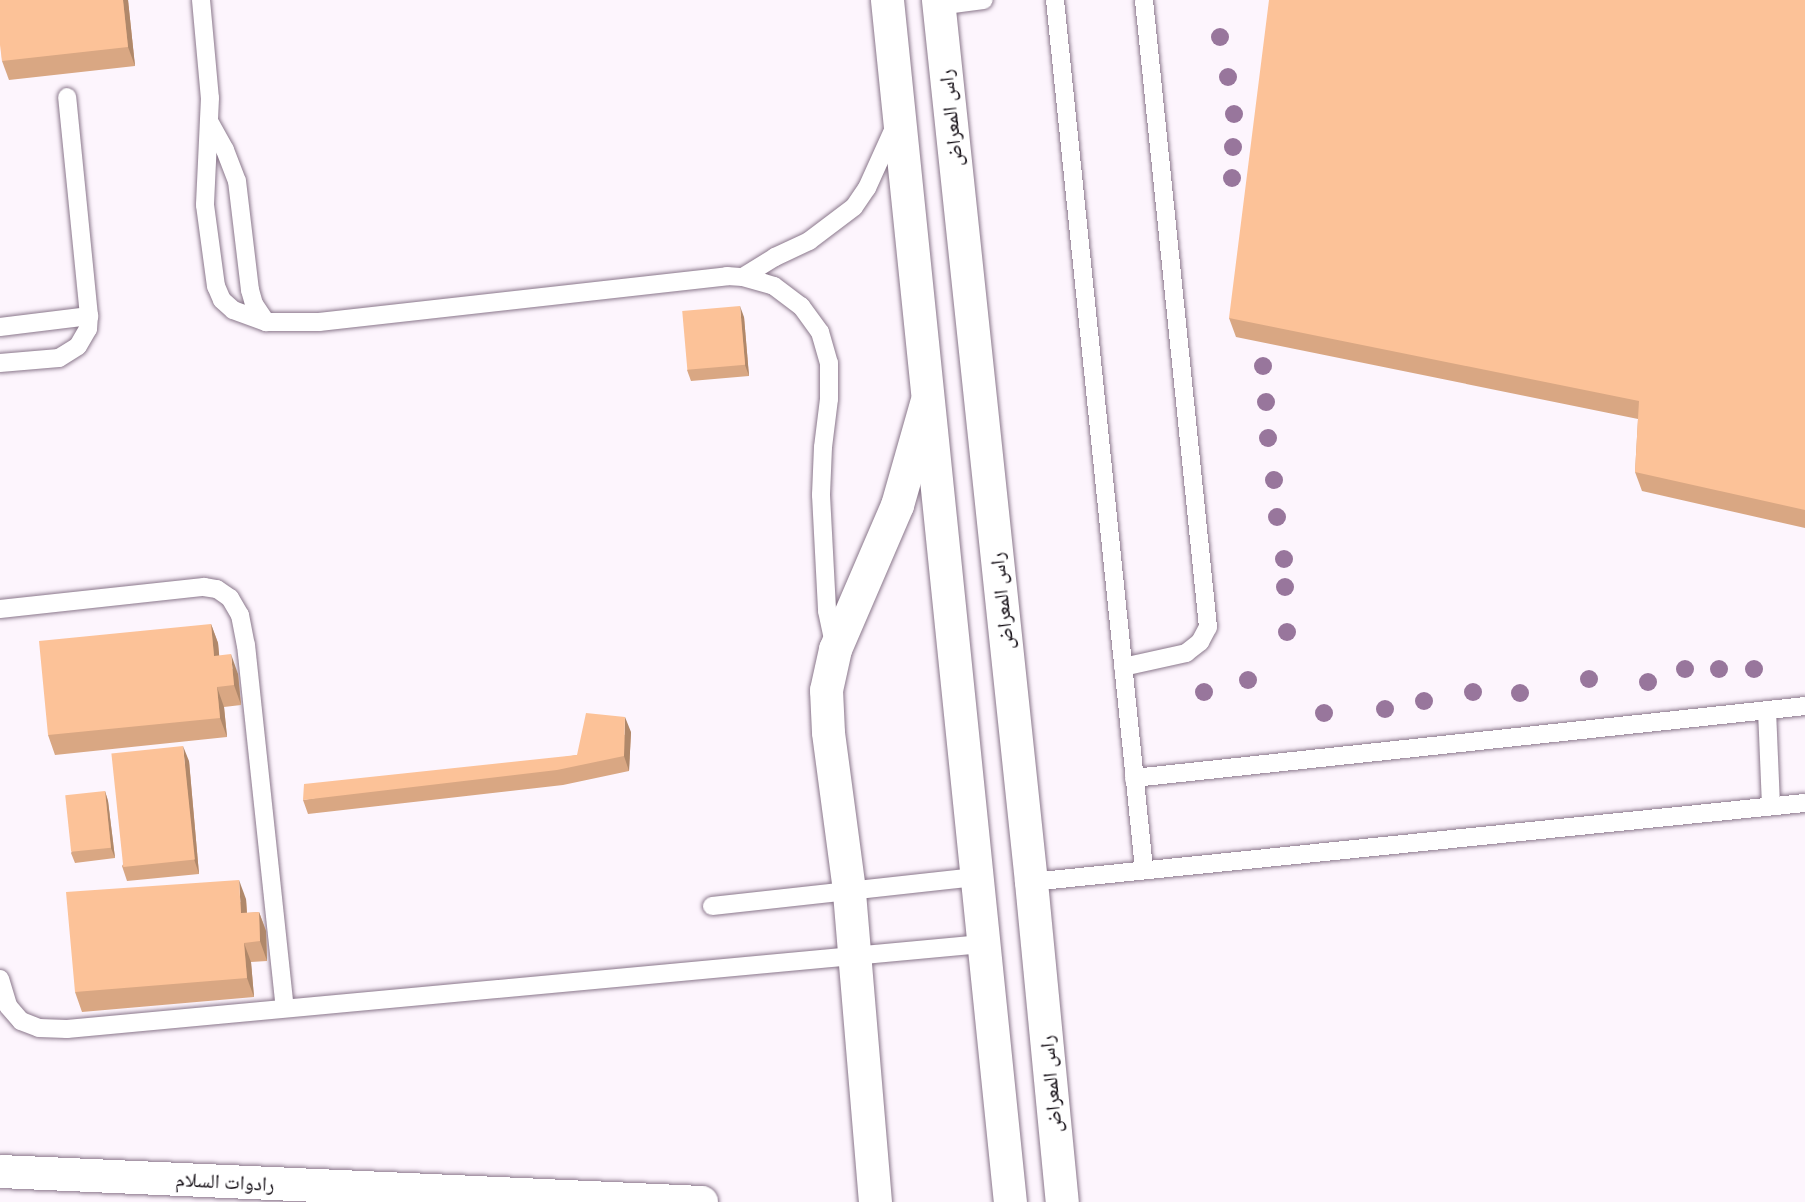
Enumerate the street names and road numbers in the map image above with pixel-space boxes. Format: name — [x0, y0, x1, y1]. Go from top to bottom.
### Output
street label: راس المعراض — [934, 68, 968, 168]
street label: راس المعراض — [985, 551, 1019, 651]
street label: راس المعراض — [1035, 1034, 1067, 1134]
street label: رادوات السلام — [175, 1167, 275, 1197]

